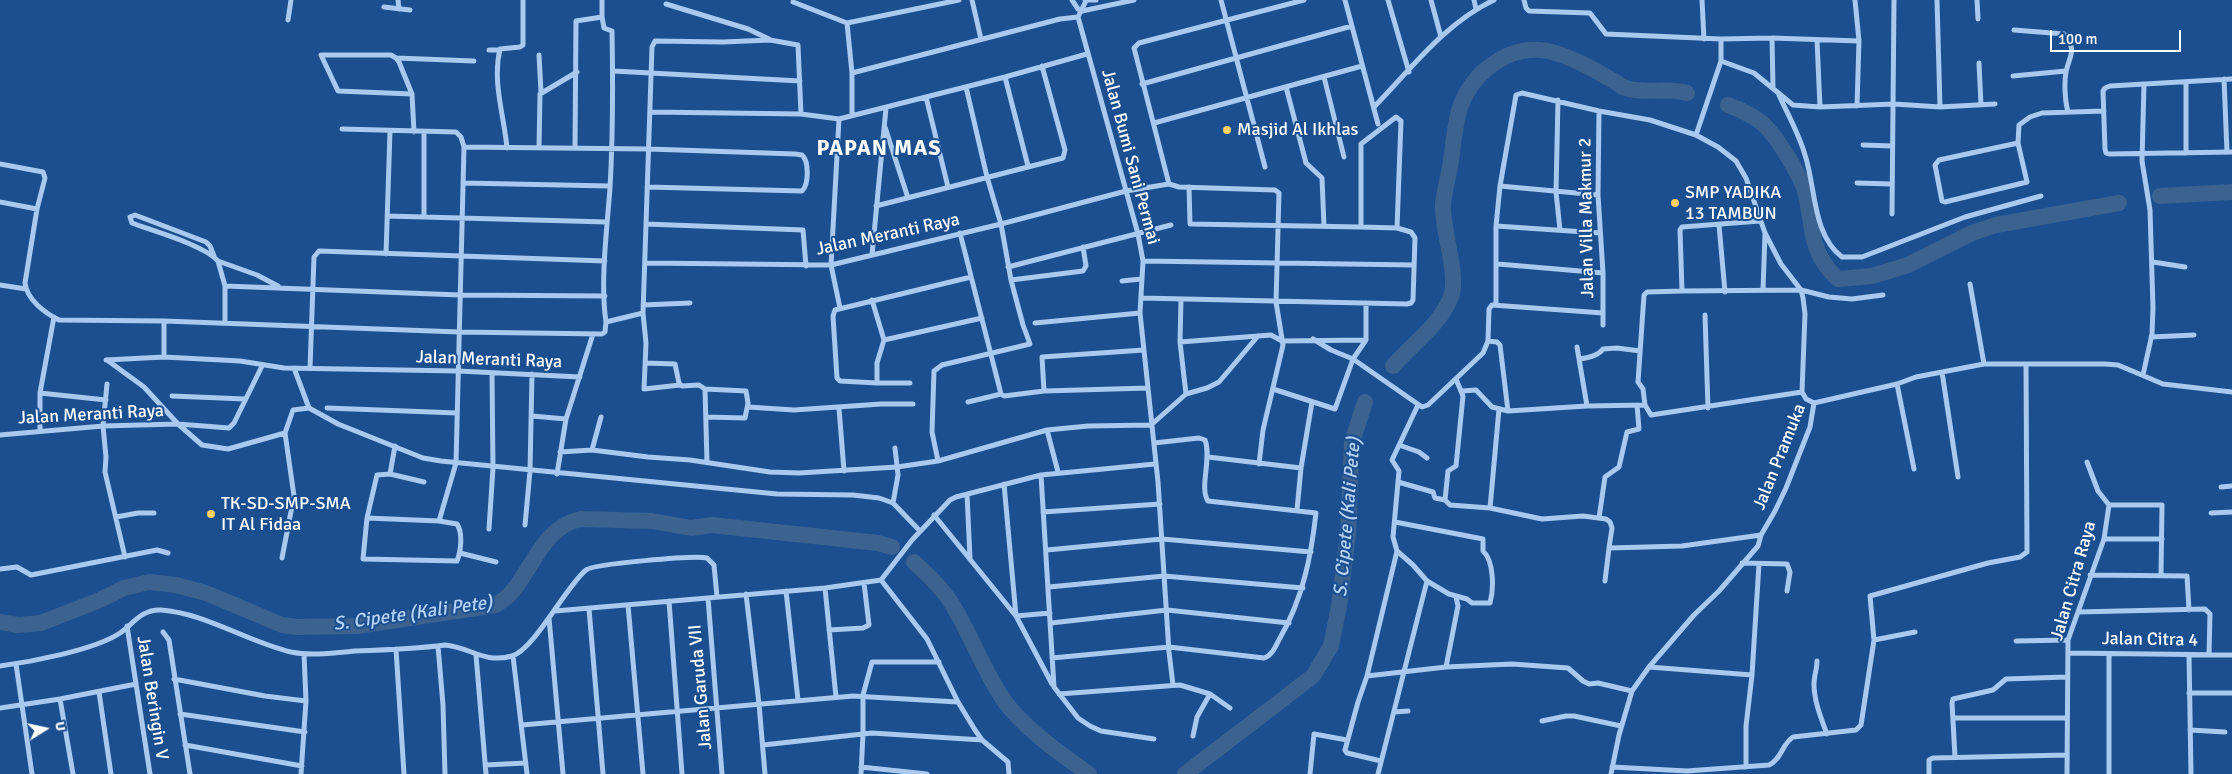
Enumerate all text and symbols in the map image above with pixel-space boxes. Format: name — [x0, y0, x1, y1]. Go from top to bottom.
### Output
scale bar — [2052, 20, 2183, 52]
text: 100 m — [2058, 30, 2098, 48]
street label: Jalan Bumi Sani Permai — [1096, 67, 1164, 247]
place label: Masjid Al Ikhlas — [1237, 119, 1358, 141]
marker: Masjid Al Ikhlas — [1221, 124, 1233, 136]
district label: PAPAN MAS — [815, 136, 943, 162]
street label: Jalan Villa Makmur 2 — [1575, 137, 1599, 299]
place label: SMP YADIKA 13 TAMBUN — [1685, 182, 1781, 224]
marker: SMP YADIKA 13 TAMBUN — [1669, 197, 1681, 209]
street label: Jalan Meranti Raya — [814, 209, 962, 261]
street label: Jalan Meranti Raya — [416, 347, 562, 373]
street label: Jalan Meranti Raya — [17, 400, 165, 430]
street label: Jalan Pramuka — [1749, 401, 1811, 513]
water label: S. Cipete (Kali Pete) — [1330, 436, 1366, 598]
place label: TK-SD-SMP-SMA IT Al Fidaa — [221, 493, 351, 536]
marker: TK-SD-SMP-SMA IT Al Fidaa — [205, 508, 217, 520]
street label: Jalan Citra Raya — [2047, 519, 2101, 643]
water label: S. Cipete (Kali Pete) — [332, 592, 494, 636]
street label: Jalan Garuda VII — [685, 623, 717, 751]
street label: Jalan Citra 4 — [2102, 628, 2198, 652]
street label: Jalan Beringin V — [132, 635, 172, 761]
north arrow — [20, 704, 70, 754]
text: U — [51, 720, 69, 732]

